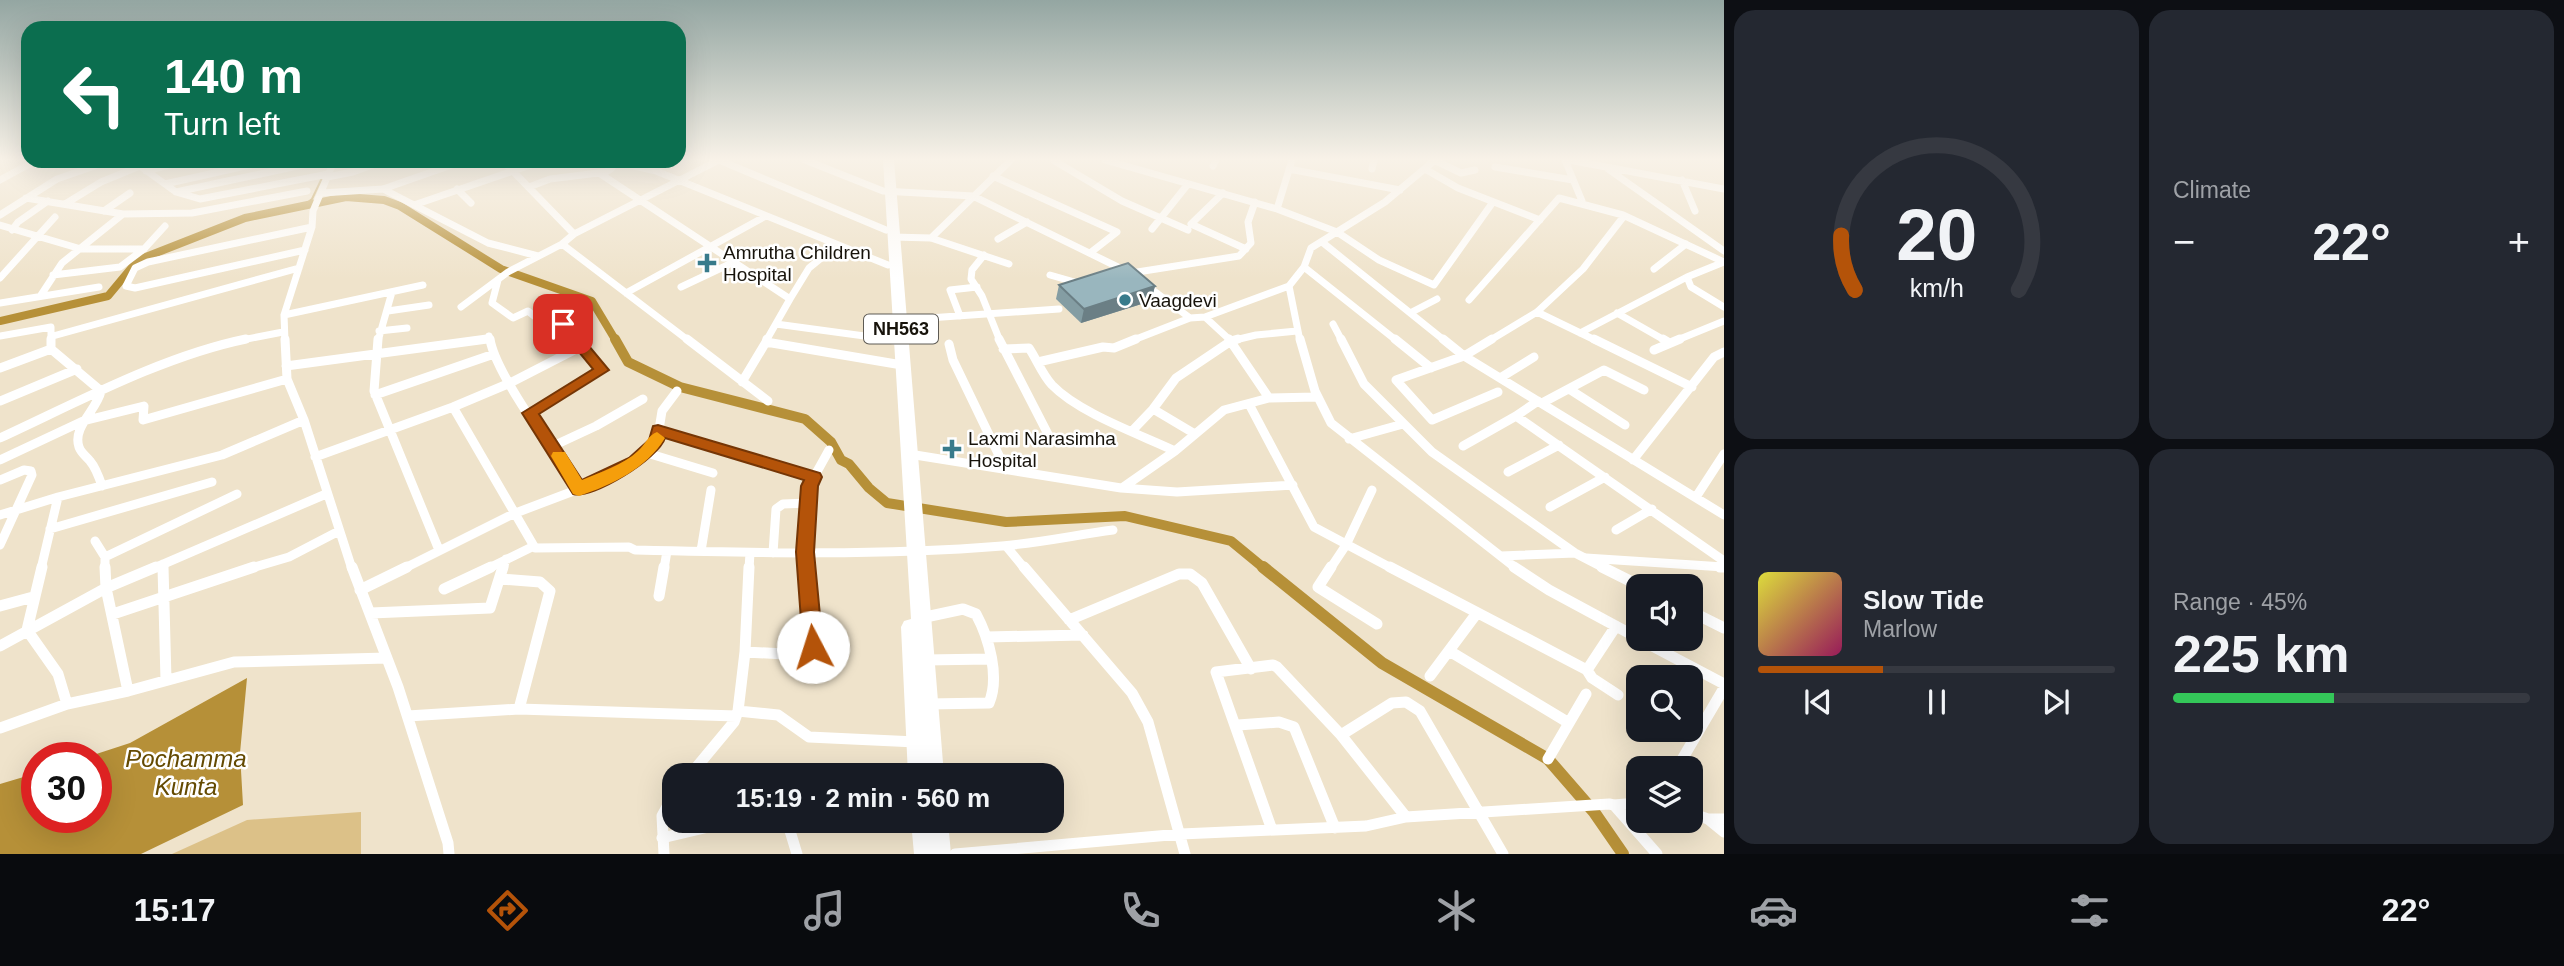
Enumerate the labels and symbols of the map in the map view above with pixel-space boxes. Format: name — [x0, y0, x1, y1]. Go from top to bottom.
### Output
place label: Amrutha Children Hospital — [723, 242, 871, 285]
marker: Amrutha Children Hospital — [697, 253, 717, 273]
place label: Vaagdevi — [1139, 290, 1217, 311]
marker: Vaagdevi — [1117, 292, 1133, 308]
pin — [533, 294, 593, 354]
road number: NH563 — [864, 314, 938, 344]
place label: Laxmi Narasimha Hospital — [968, 428, 1116, 471]
marker: Laxmi Narasimha Hospital — [942, 439, 962, 459]
position arrow — [776, 610, 850, 684]
speed limit sign: 30 — [21, 742, 112, 833]
water label: Pochamma Kunta — [125, 745, 247, 800]

